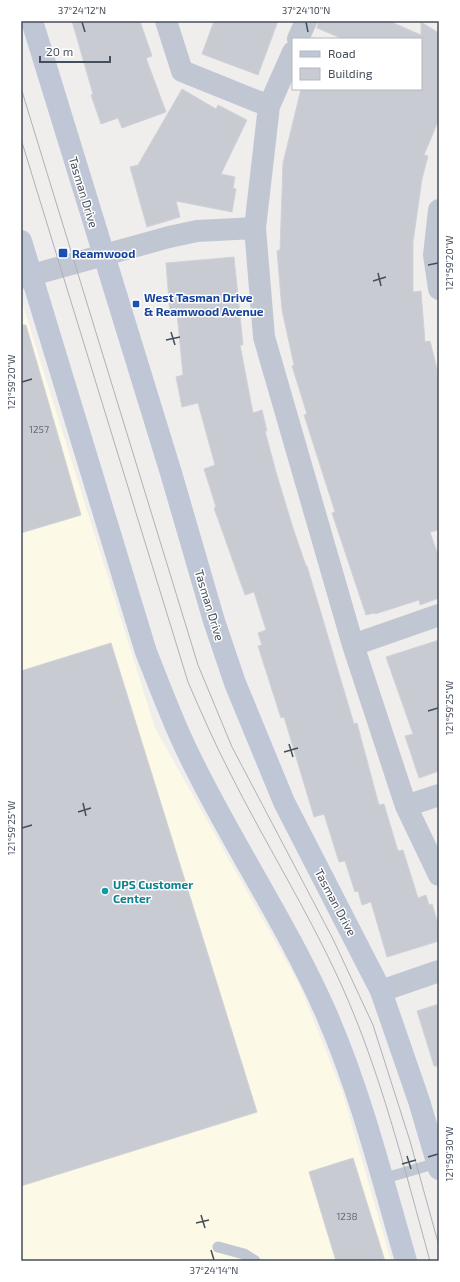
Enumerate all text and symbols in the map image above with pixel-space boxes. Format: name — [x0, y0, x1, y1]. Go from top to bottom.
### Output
text: 37°24'12"N — [58, 4, 106, 16]
text: 37°24'10"N — [282, 4, 330, 16]
scale bar — [40, 38, 110, 64]
legend — [292, 38, 422, 90]
text: 20 m — [46, 44, 73, 58]
text: Road — [328, 46, 356, 60]
text: Building — [328, 66, 373, 80]
street label: Tasman Drive — [67, 155, 101, 229]
text: 121°59'20"W — [443, 235, 455, 291]
place label: Reamwood — [72, 246, 135, 260]
marker: Reamwood — [57, 247, 69, 259]
place label: West Tasman Drive & Reamwood Avenue — [144, 290, 264, 318]
marker: West Tasman Drive & Reamwood Avenue — [131, 299, 141, 309]
text: 121°59'20"W — [5, 354, 17, 410]
house number: 1257 — [29, 423, 49, 435]
street label: Tasman Drive — [193, 568, 227, 642]
text: 121°59'25"W — [443, 680, 455, 735]
text: 121°59'25"W — [5, 800, 17, 855]
street label: Tasman Drive — [313, 866, 359, 938]
place label: UPS Customer Center — [113, 877, 193, 905]
marker: UPS Customer Center — [100, 886, 110, 896]
text: 121°59'30"W — [443, 1126, 455, 1181]
house number: 1238 — [336, 1210, 358, 1222]
text: 37°24'14"N — [190, 1264, 238, 1276]

